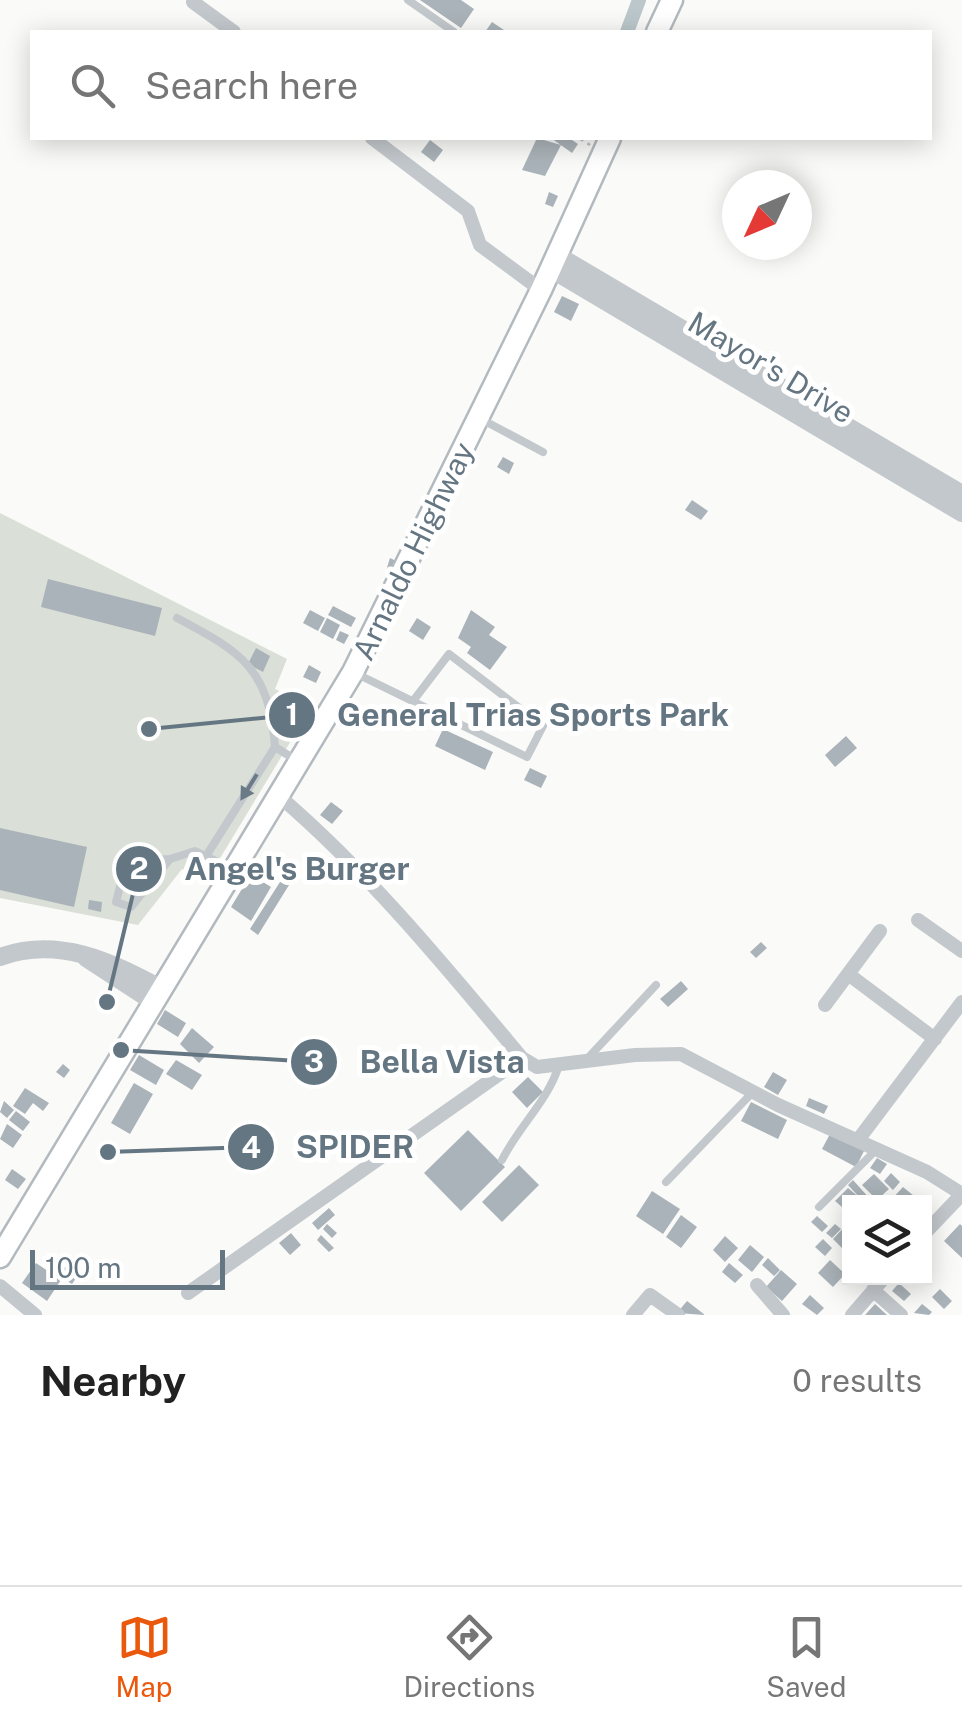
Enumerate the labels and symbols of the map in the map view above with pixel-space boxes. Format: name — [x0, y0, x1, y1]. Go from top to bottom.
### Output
north arrow — [722, 170, 812, 260]
street label: Mayor's Drive — [682, 304, 860, 430]
street label: Arnaldo Highway — [345, 436, 481, 666]
callout: General Trias Sports Park — [267, 684, 750, 746]
text: 1 — [286, 696, 298, 732]
text: General Trias Sports Park — [337, 696, 729, 733]
one-way arrow — [241, 773, 259, 801]
callout: Angel's Burger — [114, 838, 429, 900]
text: 2 — [129, 850, 149, 886]
text: Angel's Burger — [184, 850, 410, 887]
callout: Bella Vista — [289, 1031, 545, 1093]
text: 3 — [304, 1043, 324, 1079]
text: Bella Vista — [359, 1043, 525, 1080]
callout: SPIDER — [226, 1116, 435, 1178]
text: SPIDER — [296, 1128, 414, 1165]
text: 4 — [241, 1129, 261, 1165]
scale bar — [30, 1245, 225, 1290]

